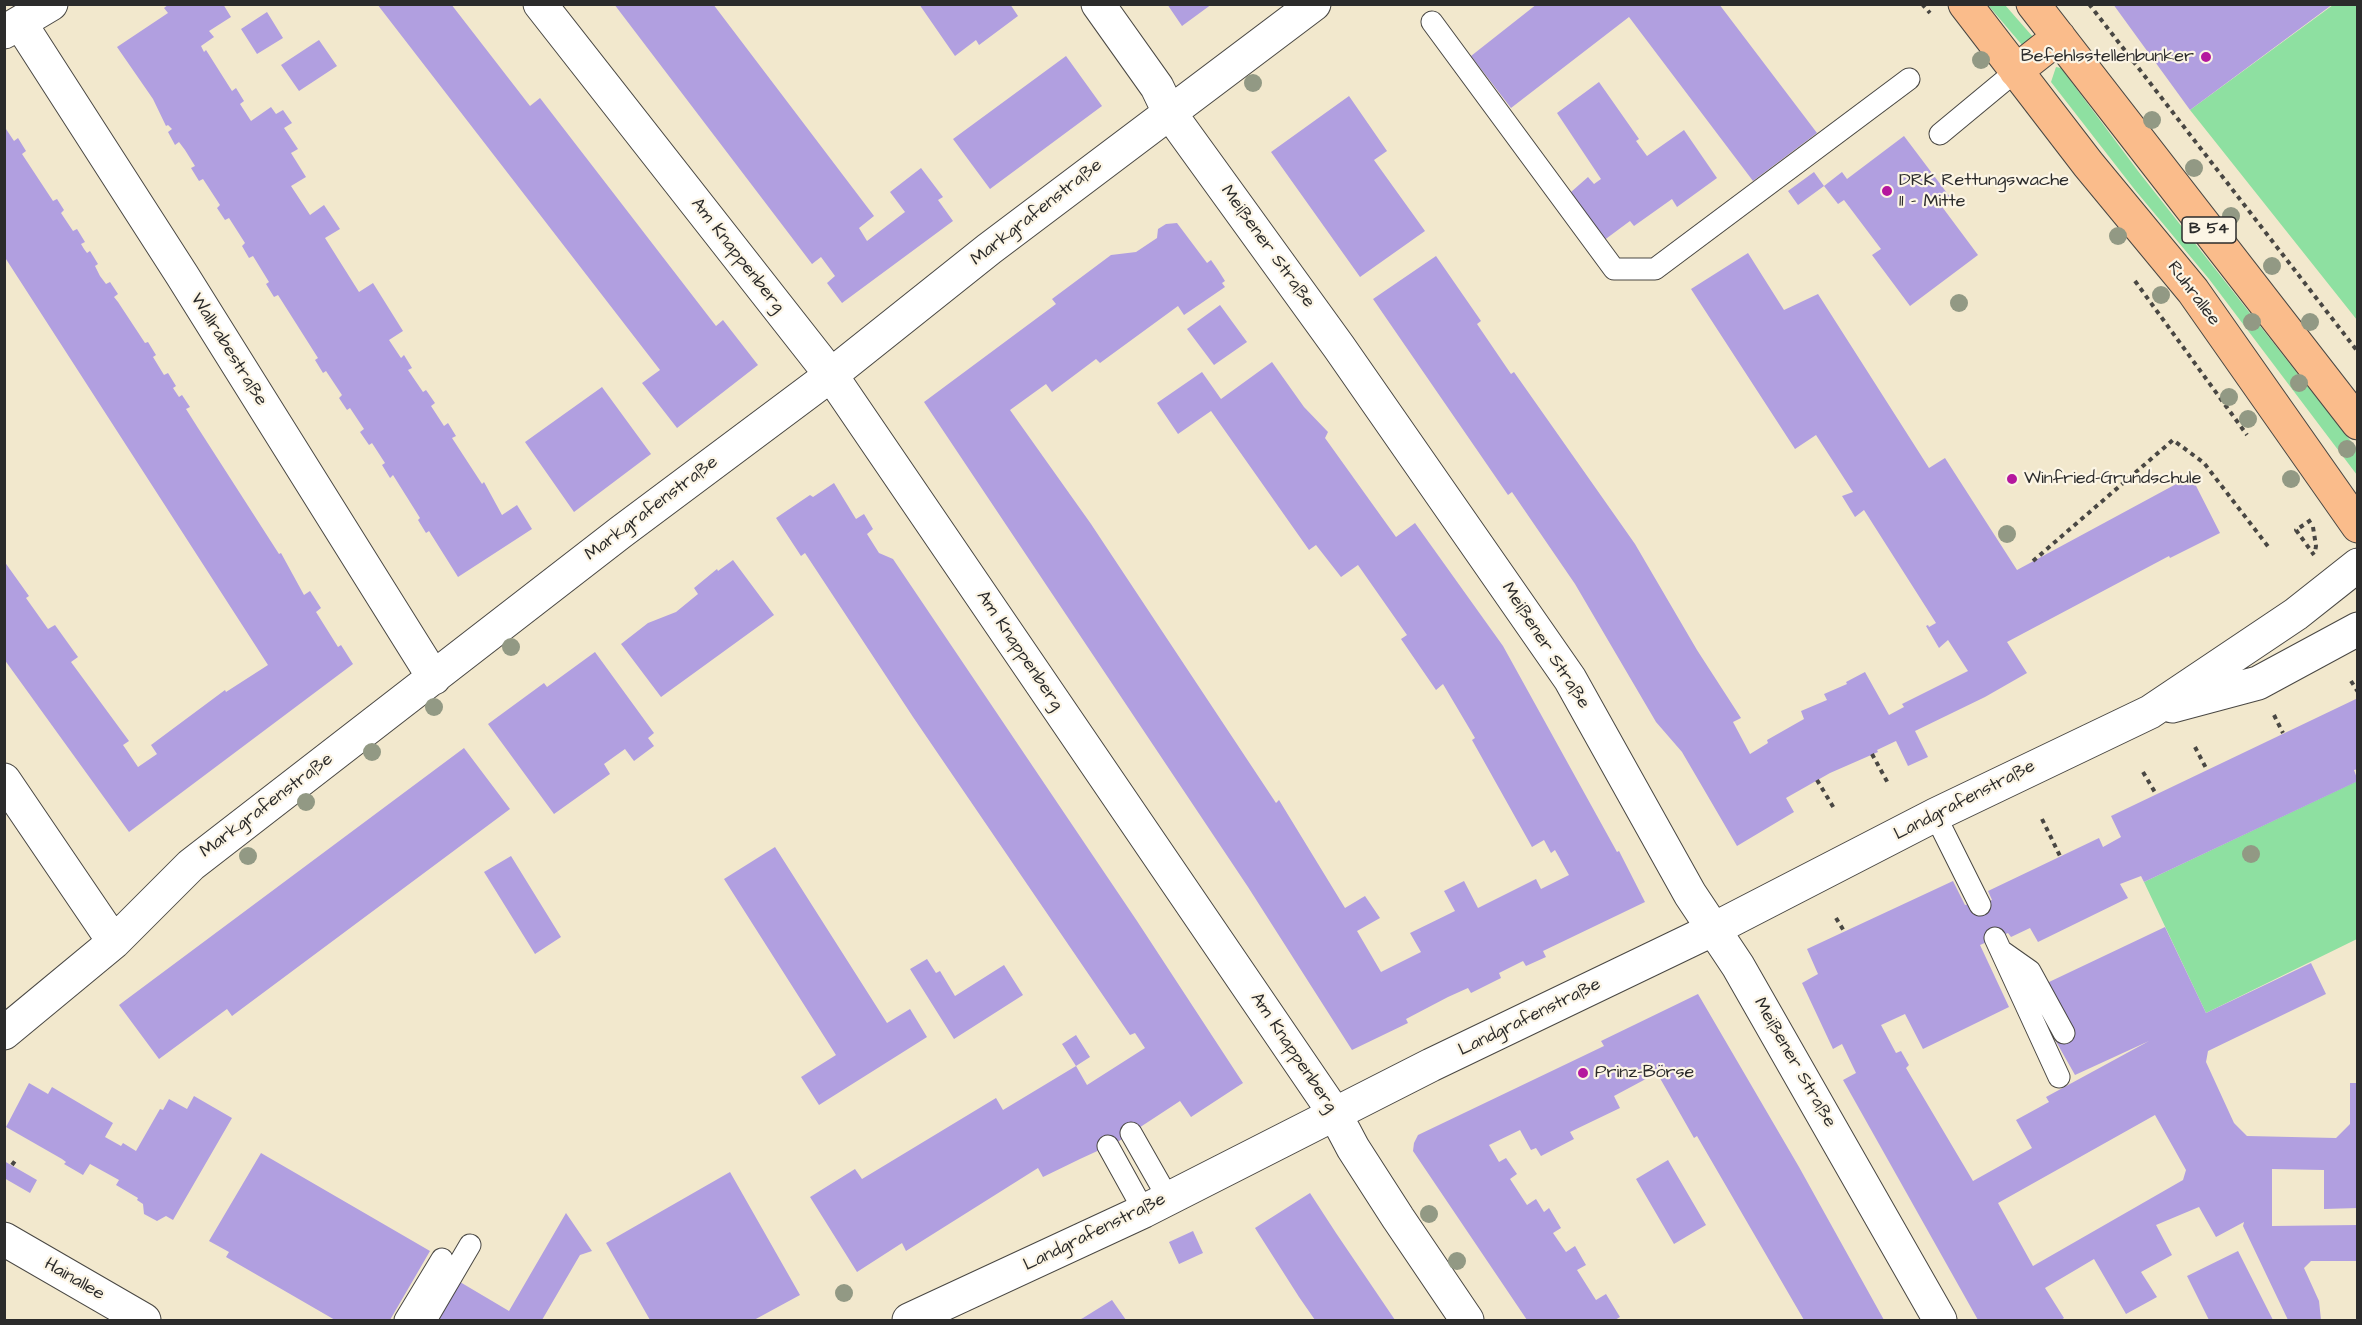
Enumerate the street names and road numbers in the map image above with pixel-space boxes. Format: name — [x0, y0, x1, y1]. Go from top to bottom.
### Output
street label: Markgrafenstraße — [967, 155, 1107, 271]
street label: Meißener Straße — [1215, 181, 1319, 313]
street label: Am Knappenberg — [686, 194, 788, 318]
road number: B 54 — [2182, 217, 2236, 243]
street label: Ruhrallee — [2162, 258, 2224, 330]
street label: Wallrabestraße — [185, 290, 271, 410]
street label: Markgrafenstraße — [581, 452, 723, 566]
street label: Meißener Straße — [1496, 579, 1594, 713]
street label: Am Knappenberg — [971, 587, 1067, 715]
street label: Markgrafenstraße — [196, 749, 338, 863]
street label: Landgrafenstraße — [1891, 756, 2039, 846]
street label: Landgrafenstraße — [1455, 974, 1605, 1062]
street label: Am Knappenberg — [1245, 989, 1341, 1117]
street label: Meißener Straße — [1748, 994, 1840, 1132]
street label: Landgrafenstraße — [1020, 1189, 1170, 1277]
street label: Hainallee — [40, 1254, 108, 1306]

